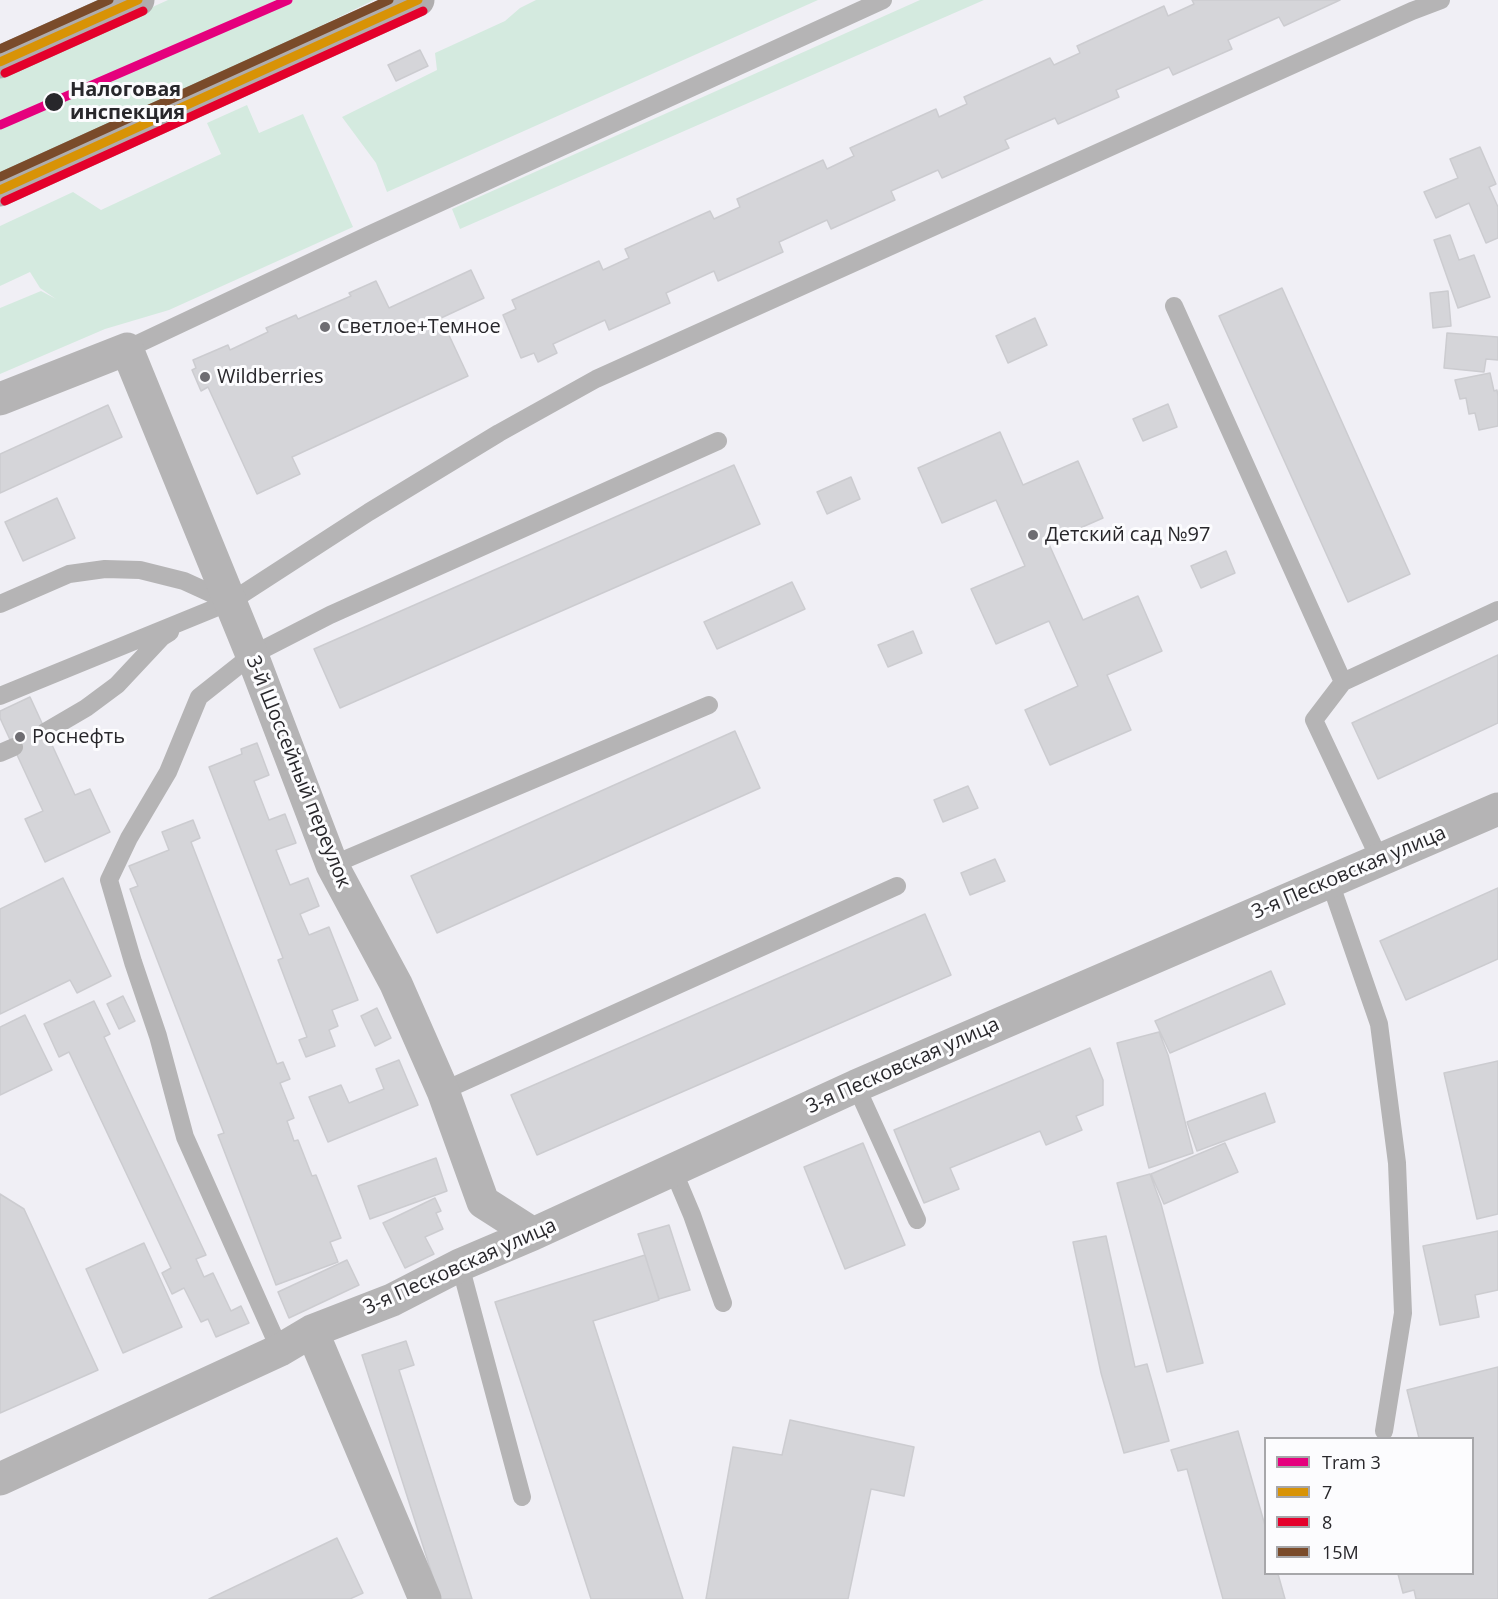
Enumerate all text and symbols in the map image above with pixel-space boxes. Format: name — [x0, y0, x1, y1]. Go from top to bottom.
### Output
place label: Налоговая инспекция — [70, 78, 185, 125]
marker: Налоговая инспекция — [43, 91, 65, 113]
place label: Светлое+Темное — [337, 315, 501, 339]
marker: Светлое+Темное — [318, 320, 332, 334]
place label: Wildberries — [217, 365, 323, 389]
marker: Wildberries — [198, 370, 212, 384]
place label: Детский сад №97 — [1045, 523, 1210, 547]
marker: Детский сад №97 — [1026, 528, 1040, 542]
street label: 3-й Шоссейный переулок — [240, 652, 356, 892]
place label: Роснефть — [32, 725, 125, 749]
marker: Роснефть — [13, 730, 27, 744]
street label: 3-я Песковская улица — [1248, 821, 1450, 925]
street label: 3-я Песковская улица — [803, 1013, 1003, 1119]
street label: 3-я Песковская улица — [360, 1214, 560, 1320]
legend — [1264, 1437, 1474, 1575]
text: Tram 3 — [1322, 1450, 1381, 1474]
text: 7 — [1322, 1480, 1332, 1504]
text: 8 — [1322, 1510, 1332, 1534]
text: 15М — [1322, 1540, 1359, 1564]

